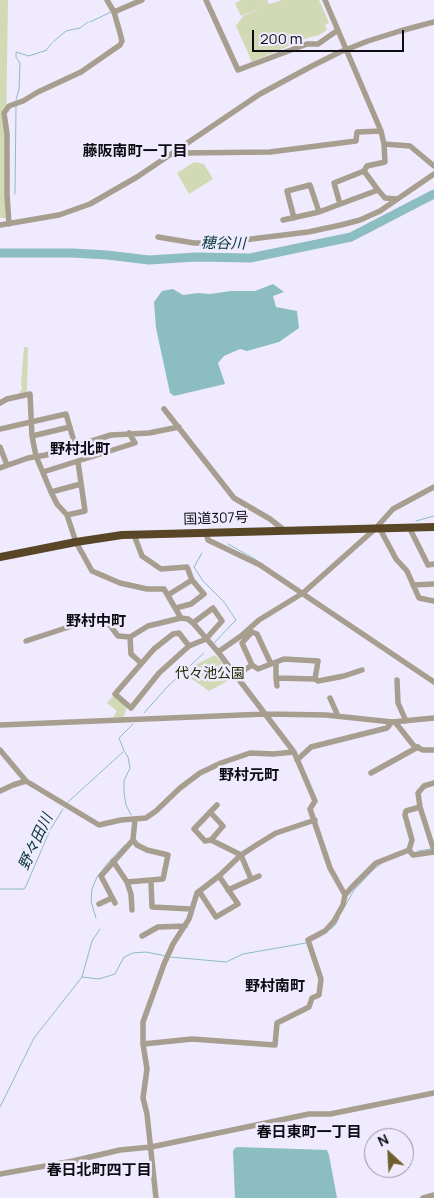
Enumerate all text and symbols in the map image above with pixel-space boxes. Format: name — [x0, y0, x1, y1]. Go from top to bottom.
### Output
scale bar — [254, 20, 406, 52]
text: 200 m — [260, 28, 303, 49]
district label: 藤阪南町一丁目 — [83, 143, 187, 161]
water label: 穂谷川 — [200, 235, 246, 253]
district label: 野村北町 — [50, 441, 110, 459]
street label: 国道307号 — [183, 509, 249, 529]
district label: 野村中町 — [66, 613, 126, 631]
park label: 代々池公園 — [175, 666, 245, 682]
district label: 野村元町 — [219, 767, 279, 785]
water label: 野々田川 — [15, 811, 57, 873]
district label: 野村南町 — [245, 978, 305, 996]
district label: 春日東町一丁目 — [257, 1124, 361, 1142]
north arrow — [364, 1128, 414, 1178]
text: N — [374, 1129, 391, 1151]
district label: 春日北町四丁目 — [47, 1162, 151, 1180]

